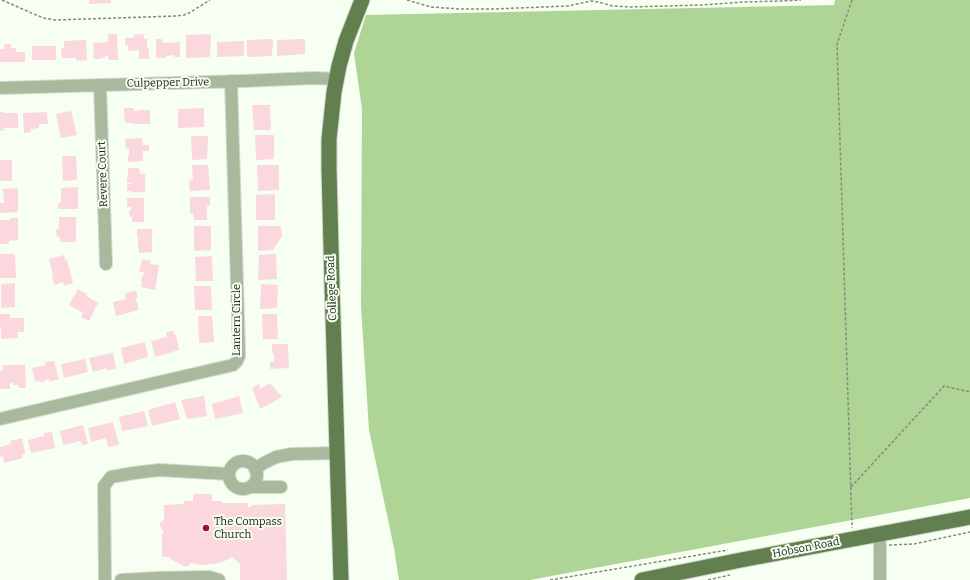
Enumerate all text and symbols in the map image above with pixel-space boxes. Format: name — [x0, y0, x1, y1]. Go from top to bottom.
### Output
street label: Culpepper Drive — [127, 76, 209, 90]
street label: Revere Court — [95, 141, 111, 207]
street label: College Road — [324, 255, 340, 321]
street label: Lantern Circle — [230, 284, 244, 356]
place label: The Compass Church — [214, 515, 282, 541]
marker: The Compass Church — [201, 523, 211, 533]
street label: Hobson Road — [771, 535, 841, 561]

